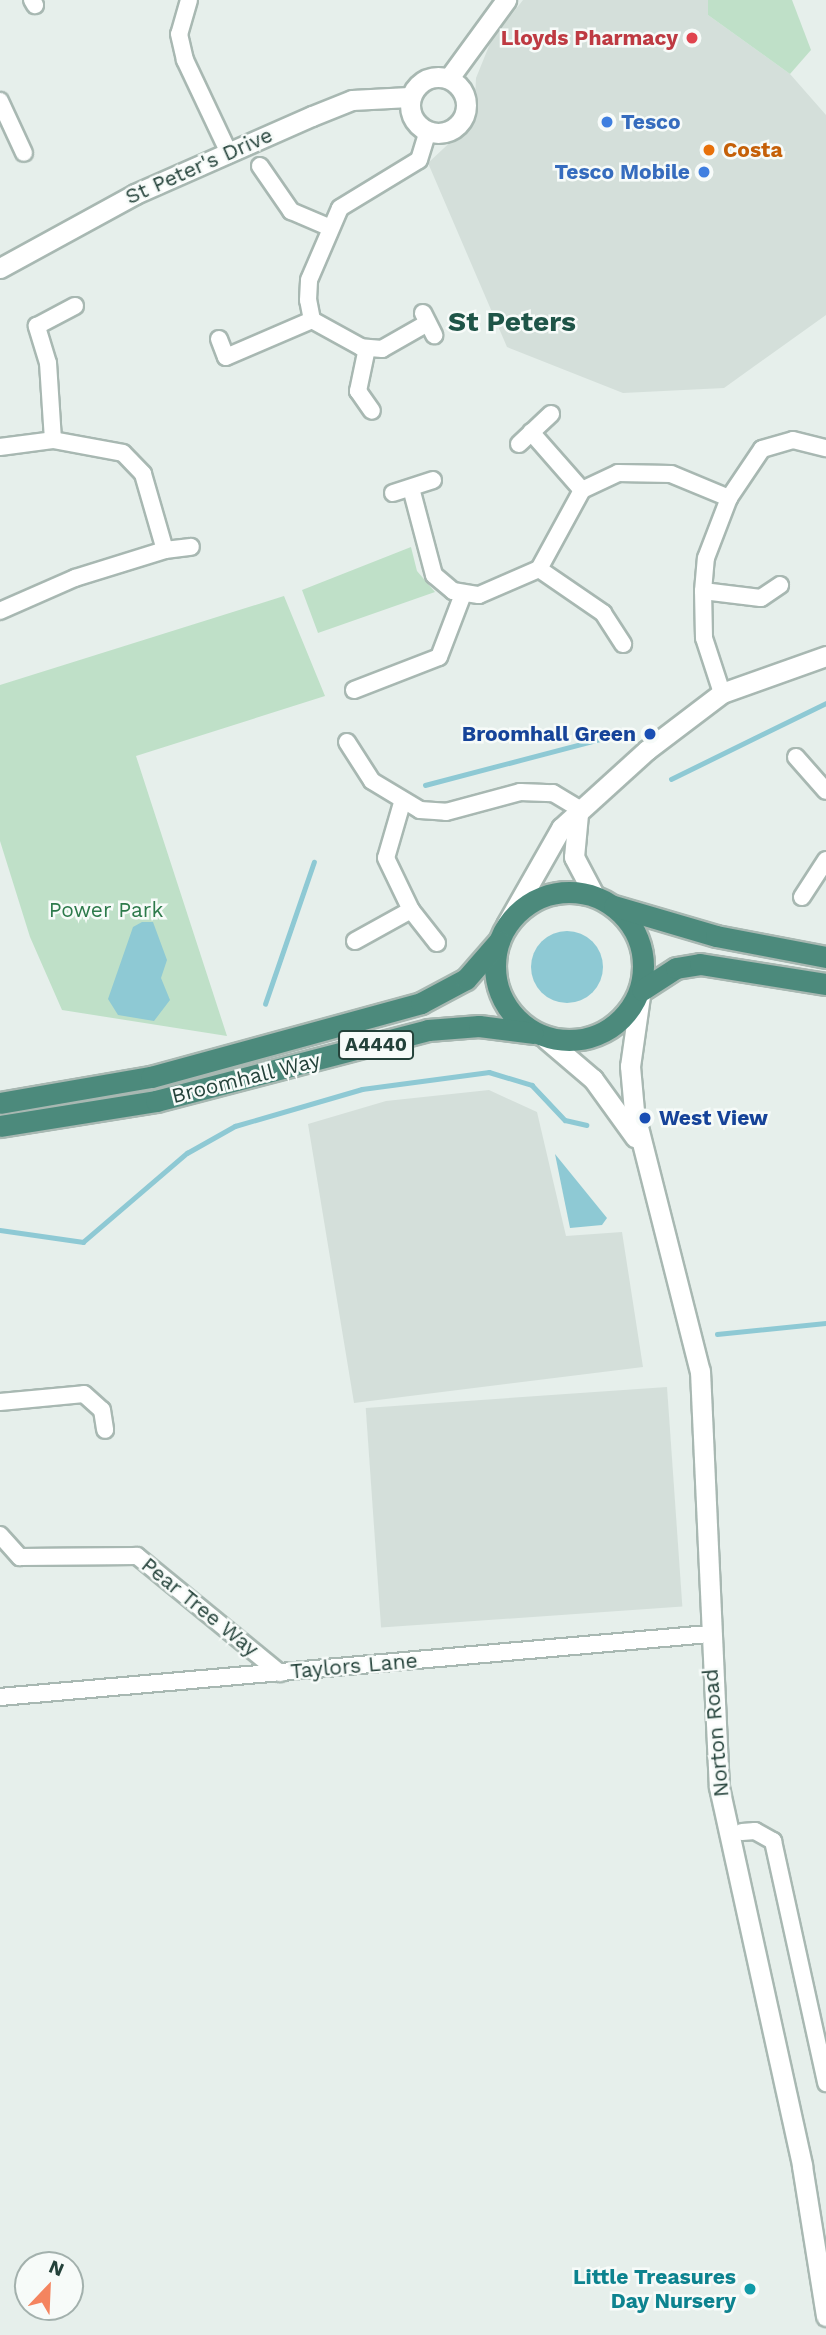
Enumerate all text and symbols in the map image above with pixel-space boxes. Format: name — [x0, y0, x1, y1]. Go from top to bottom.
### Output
place label: Lloyds Pharmacy — [501, 25, 678, 51]
marker: Lloyds Pharmacy — [684, 30, 700, 46]
place label: Tesco — [621, 109, 681, 135]
marker: Tesco — [599, 114, 615, 130]
street label: St Peter's Drive — [122, 122, 276, 210]
place label: Costa — [723, 137, 783, 163]
marker: Costa — [701, 142, 717, 158]
place label: Tesco Mobile — [555, 159, 690, 185]
marker: Tesco Mobile — [696, 164, 712, 180]
district label: St Peters — [448, 305, 576, 339]
place label: Broomhall Green — [461, 721, 636, 747]
marker: Broomhall Green — [642, 726, 658, 742]
park label: Power Park — [48, 897, 164, 923]
road number: A4440 — [338, 1030, 414, 1060]
street label: Broomhall Way — [168, 1047, 324, 1109]
place label: West View — [659, 1105, 769, 1131]
marker: West View — [637, 1110, 653, 1126]
street label: Pear Tree Way — [136, 1552, 264, 1662]
street label: Taylors Lane — [289, 1648, 419, 1684]
street label: Norton Road — [698, 1668, 734, 1798]
north arrow — [14, 2251, 84, 2321]
text: N — [46, 2255, 68, 2281]
place label: Little Treasures Day Nursery — [573, 2264, 736, 2314]
marker: Little Treasures Day Nursery — [742, 2281, 758, 2297]

